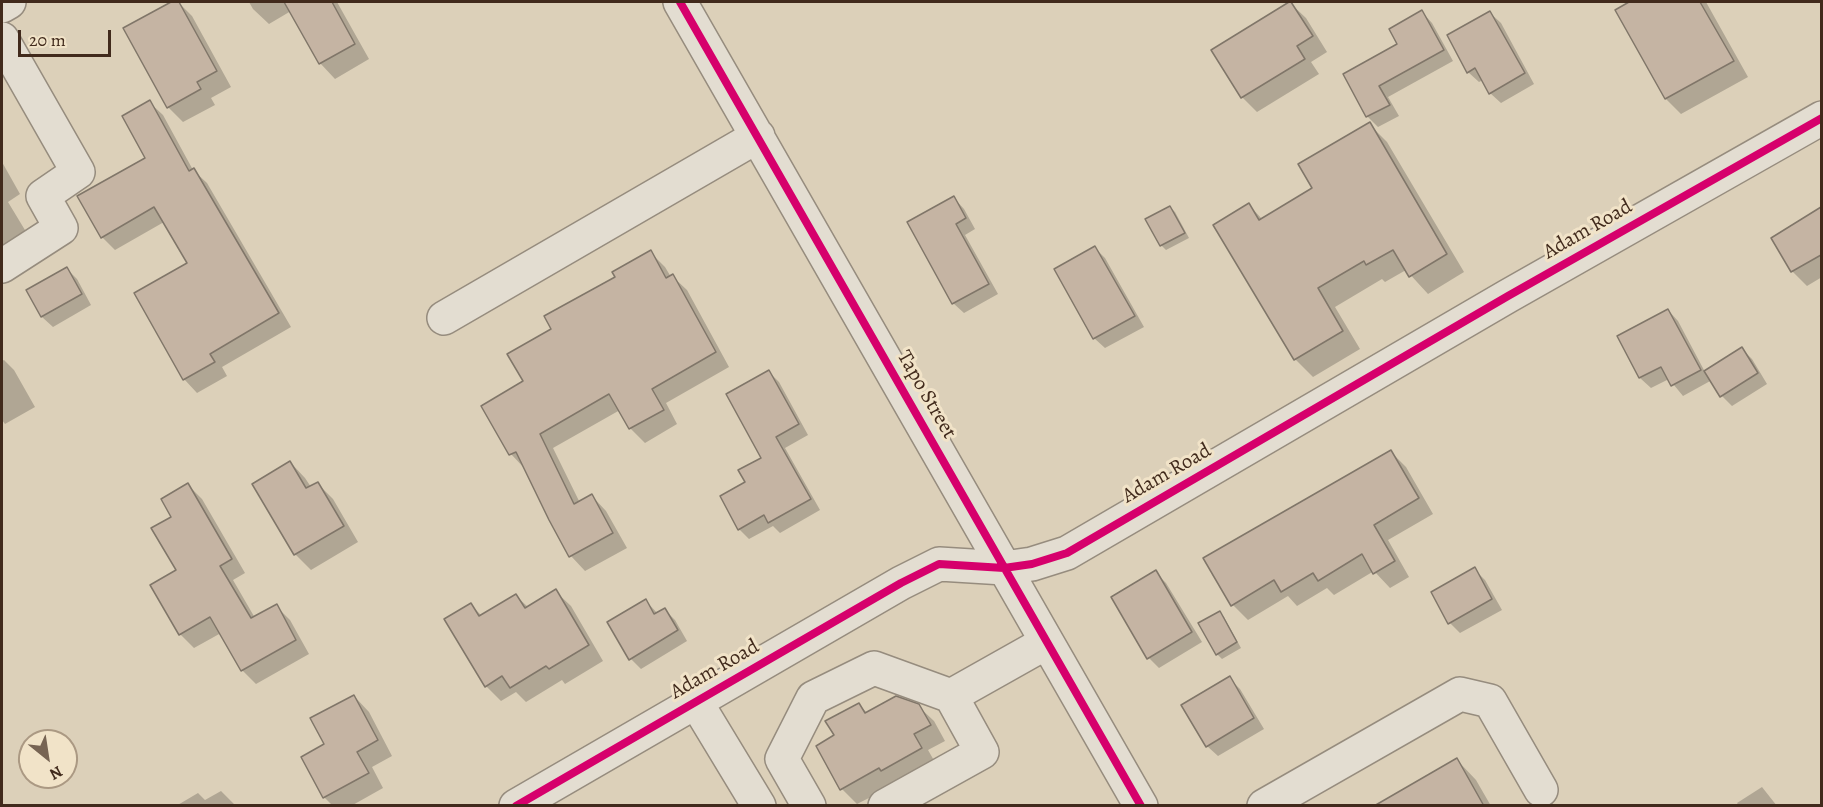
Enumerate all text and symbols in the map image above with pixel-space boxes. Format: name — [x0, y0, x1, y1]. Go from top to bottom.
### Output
scale bar — [21, 18, 114, 56]
text: 20 m — [29, 28, 66, 52]
street label: Adam Road — [1539, 194, 1637, 266]
street label: Tapo Street — [891, 346, 961, 444]
street label: Adam Road — [1118, 438, 1216, 510]
street label: Adam Road — [666, 634, 764, 706]
north arrow — [18, 729, 78, 789]
text: N — [45, 760, 67, 785]

